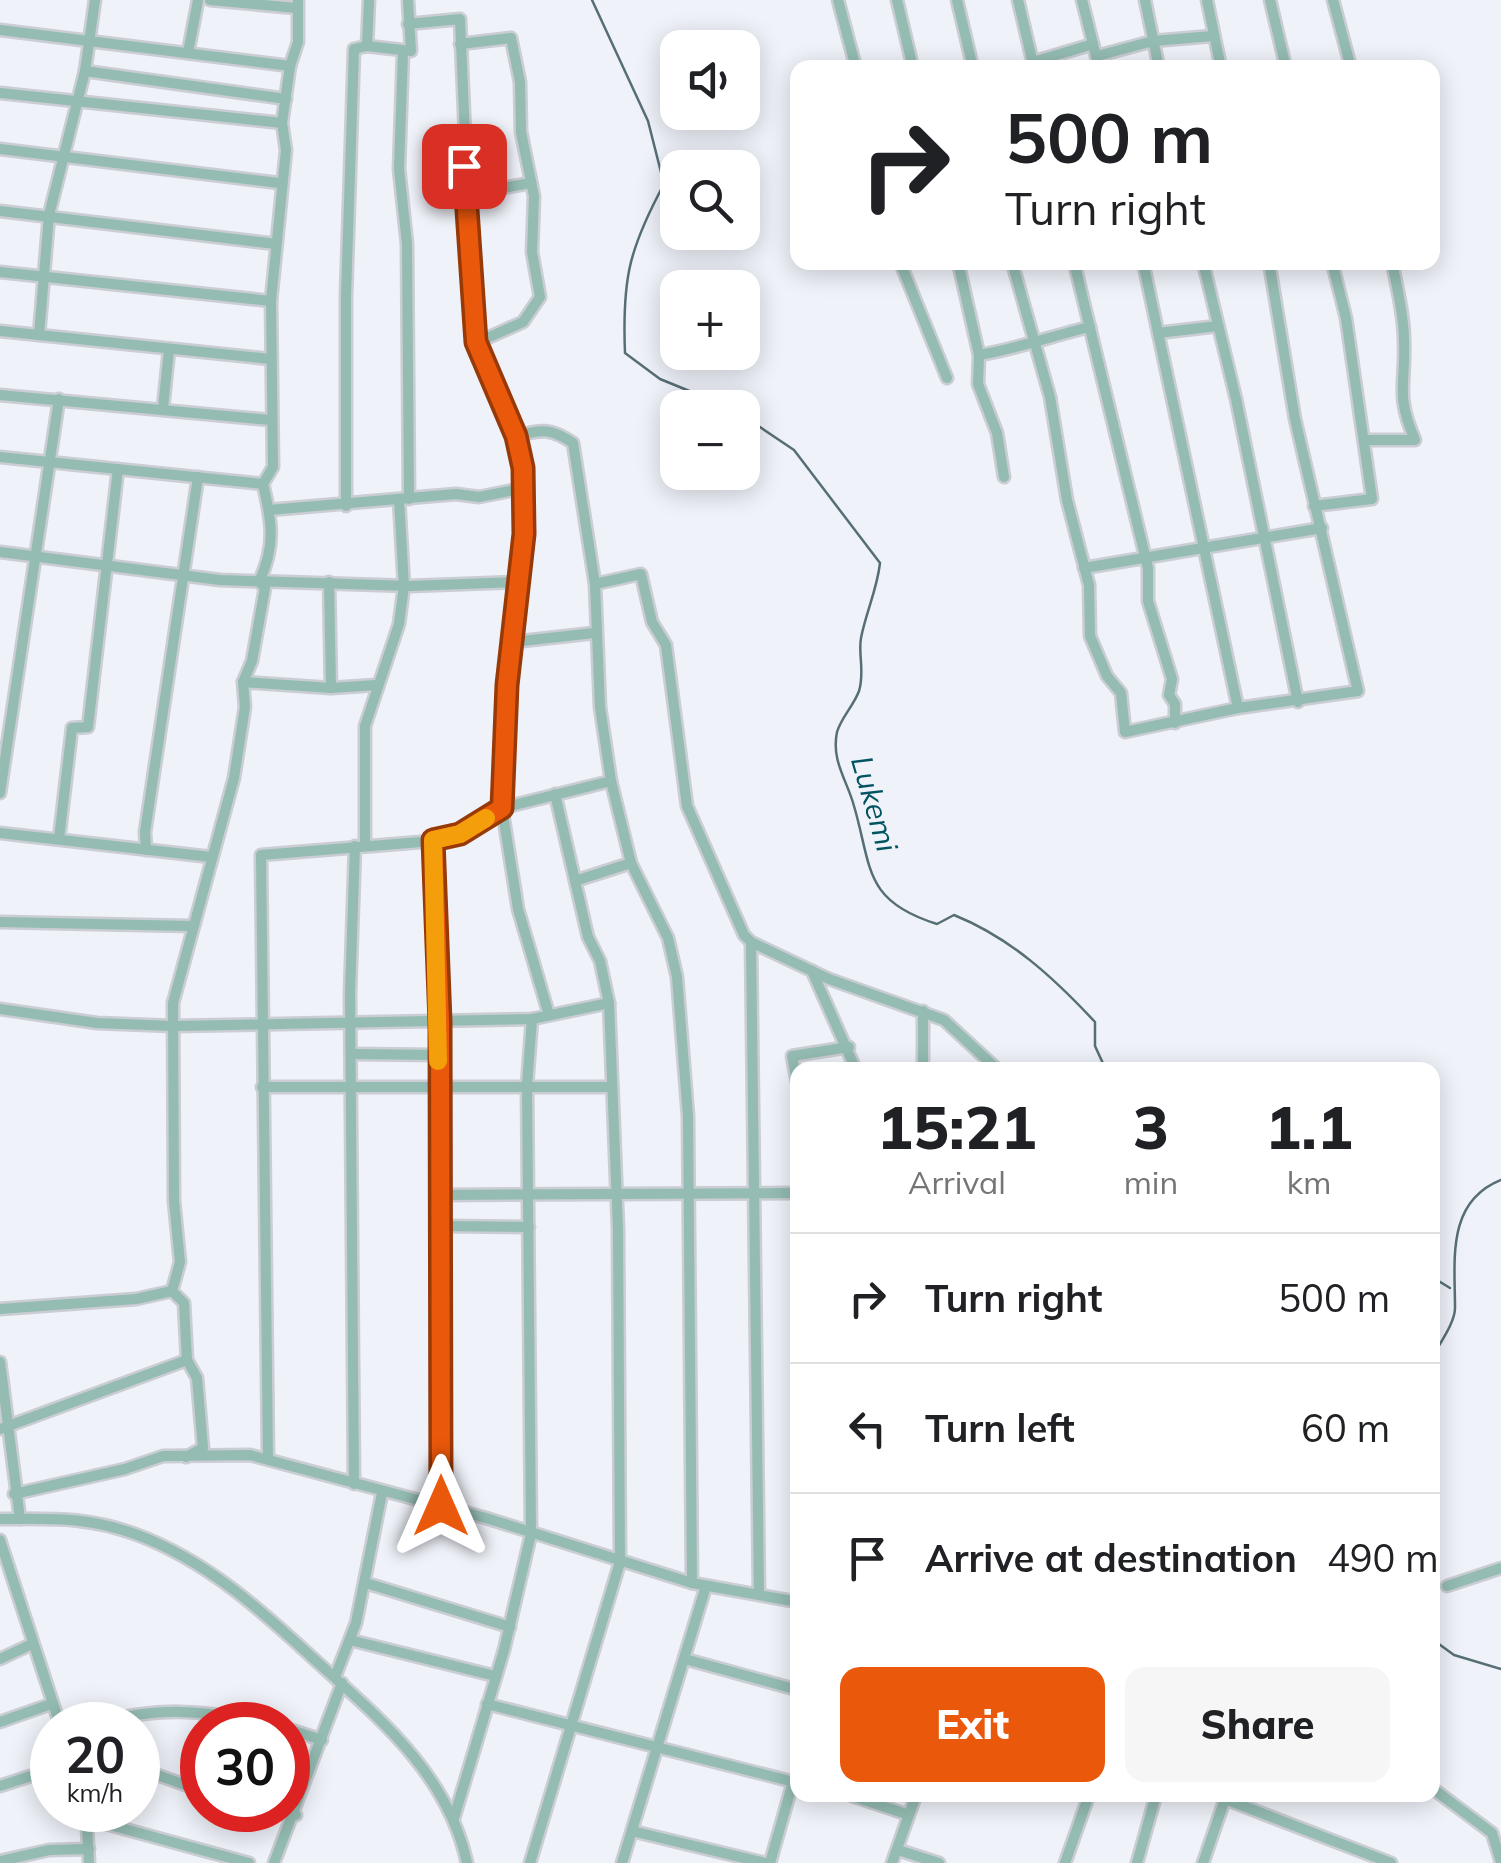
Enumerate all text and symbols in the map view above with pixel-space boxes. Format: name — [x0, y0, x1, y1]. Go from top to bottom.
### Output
map controls — [660, 30, 760, 490]
button: sound — [660, 30, 760, 130]
text: 500 m — [1005, 93, 1213, 181]
icon: right — [840, 100, 970, 230]
pin — [422, 124, 507, 209]
icon: arrive — [437, 139, 492, 194]
button: search — [660, 150, 760, 250]
text: Turn right — [1005, 180, 1206, 236]
button: + — [660, 270, 760, 370]
button: − — [660, 390, 760, 490]
water label: Lukemi — [843, 751, 907, 857]
text: 15:21 — [877, 1089, 1037, 1164]
text: 3 — [1133, 1089, 1169, 1164]
text: 1.1 — [1265, 1089, 1353, 1164]
text: Arrival — [908, 1162, 1006, 1202]
text: min — [1124, 1162, 1178, 1202]
text: km — [1287, 1162, 1331, 1202]
icon: right — [840, 1271, 895, 1326]
text: Turn right — [925, 1274, 1102, 1322]
text: 500 m — [1278, 1274, 1390, 1322]
icon: left — [840, 1401, 895, 1456]
text: Turn left — [925, 1404, 1075, 1452]
text: 60 m — [1301, 1404, 1390, 1452]
position arrow — [389, 1454, 493, 1558]
icon: arrive — [840, 1531, 895, 1586]
text: Arrive at destination — [925, 1534, 1297, 1582]
text: 490 m — [1327, 1534, 1439, 1582]
button: Exit — [840, 1667, 1105, 1782]
button: Share — [1125, 1667, 1390, 1782]
speed limit sign: 30 — [180, 1702, 310, 1832]
text: 20 — [65, 1723, 125, 1786]
text: km/h — [67, 1777, 123, 1808]

